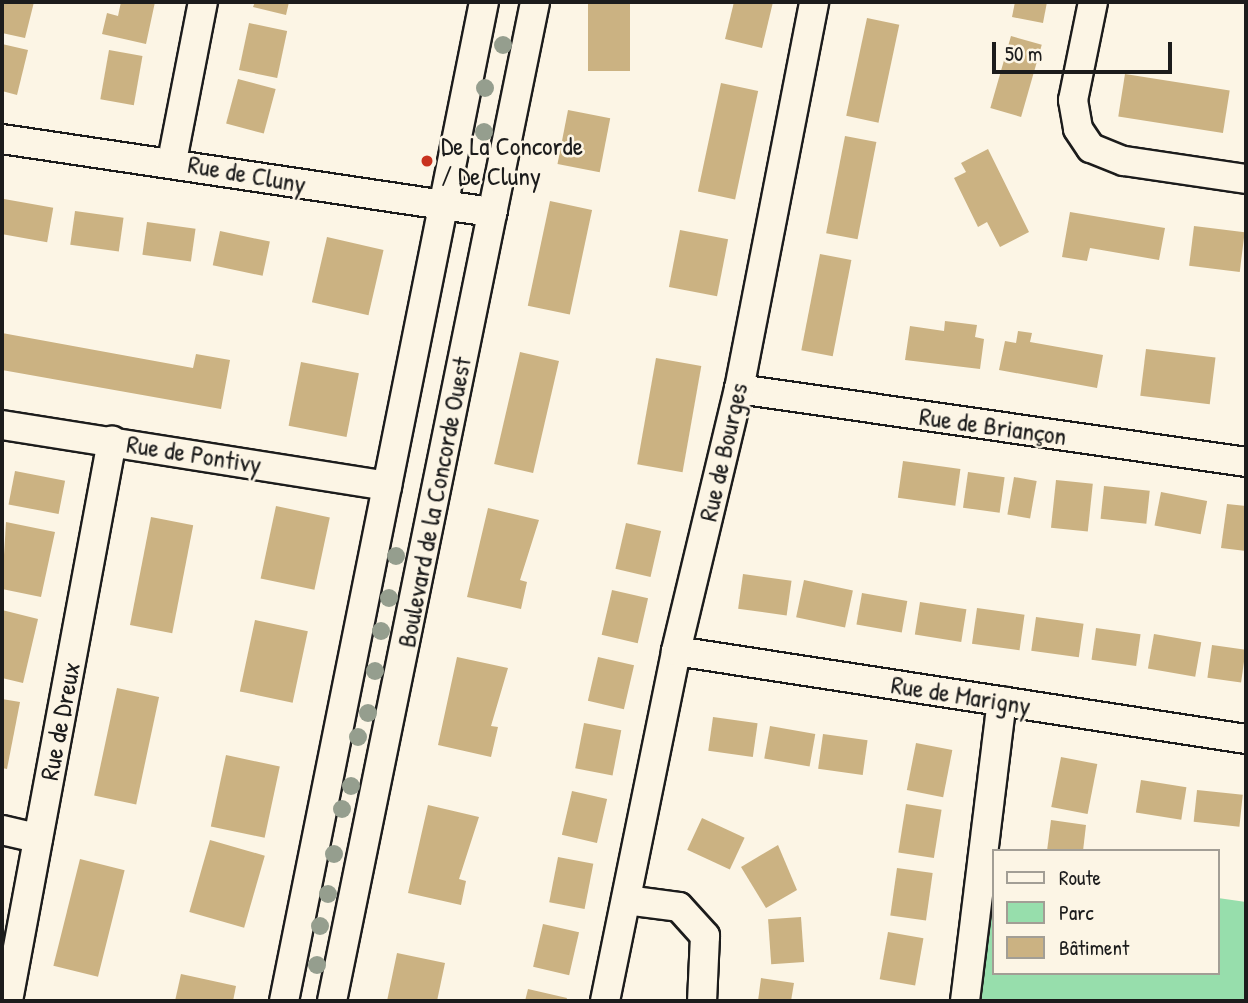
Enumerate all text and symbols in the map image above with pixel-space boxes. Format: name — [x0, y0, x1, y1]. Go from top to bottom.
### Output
scale bar — [996, 28, 1176, 72]
text: 50 m — [1005, 39, 1042, 68]
place label: De La Concorde / De Cluny — [441, 130, 583, 192]
street label: Rue de Cluny — [186, 148, 308, 200]
marker: De La Concorde / De Cluny — [419, 153, 435, 169]
street label: Boulevard de la Concorde Ouest — [391, 354, 477, 650]
street label: Rue de Bourges — [692, 380, 754, 524]
street label: Rue de Briançon — [917, 400, 1069, 452]
street label: Rue de Pontivy — [124, 428, 264, 480]
street label: Rue de Dreux — [33, 659, 87, 783]
street label: Rue de Marigny — [889, 669, 1033, 721]
legend — [992, 849, 1220, 975]
text: Route — [1059, 863, 1101, 892]
text: Parc — [1059, 898, 1094, 927]
text: Bâtiment — [1059, 933, 1129, 962]

